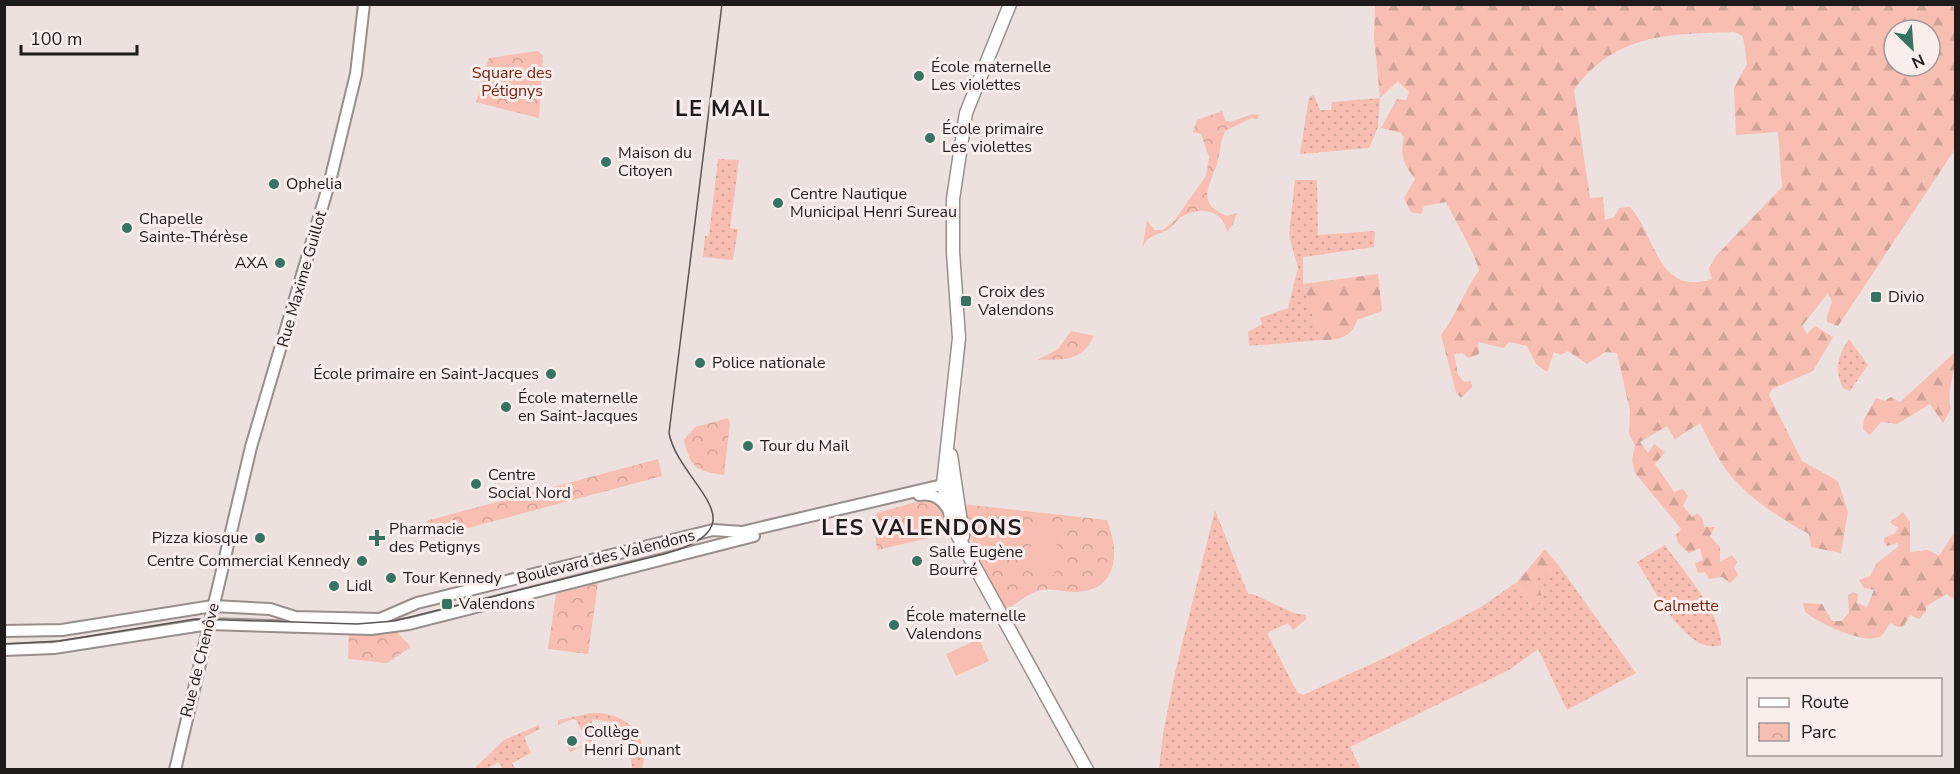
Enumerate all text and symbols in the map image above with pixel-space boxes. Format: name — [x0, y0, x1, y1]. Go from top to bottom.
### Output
scale bar — [21, 18, 136, 56]
north arrow — [1882, 18, 1942, 78]
text: 100 m — [30, 27, 82, 51]
text: N — [1908, 48, 1928, 73]
place label: École maternelle Les violettes — [931, 56, 1051, 96]
park label: Square des Pétignys — [472, 62, 552, 102]
marker: École maternelle Les violettes — [912, 69, 926, 83]
district label: LE MAIL — [675, 94, 771, 124]
place label: École primaire Les violettes — [942, 118, 1043, 158]
marker: École primaire Les violettes — [923, 131, 937, 145]
place label: Maison du Citoyen — [618, 142, 692, 182]
marker: Maison du Citoyen — [599, 155, 613, 169]
place label: Ophelia — [286, 173, 342, 195]
marker: Ophelia — [267, 177, 281, 191]
place label: Centre Nautique Municipal Henri Sureau — [790, 183, 957, 223]
marker: Centre Nautique Municipal Henri Sureau — [771, 196, 785, 210]
place label: Chapelle Sainte-Thérèse — [139, 208, 248, 248]
street label: Rue Maxime Guillot — [272, 208, 332, 350]
marker: Chapelle Sainte-Thérèse — [120, 221, 134, 235]
place label: AXA — [235, 252, 268, 274]
marker: AXA — [273, 256, 287, 270]
place label: Croix des Valendons — [977, 281, 1054, 321]
place label: Divio — [1888, 286, 1925, 308]
marker: Divio — [1869, 290, 1883, 304]
marker: Croix des Valendons — [959, 294, 973, 308]
place label: Police nationale — [712, 352, 826, 374]
marker: Police nationale — [693, 356, 707, 370]
place label: École primaire en Saint-Jacques — [313, 363, 539, 385]
marker: École primaire en Saint-Jacques — [544, 367, 558, 381]
place label: École maternelle en Saint-Jacques — [518, 387, 638, 427]
marker: École maternelle en Saint-Jacques — [499, 400, 513, 414]
place label: Tour du Mail — [760, 435, 849, 457]
marker: Tour du Mail — [741, 439, 755, 453]
place label: Centre Social Nord — [488, 464, 571, 504]
marker: Centre Social Nord — [469, 477, 483, 491]
district label: LES VALENDONS — [821, 513, 1023, 543]
place label: Pharmacie des Petignys — [389, 518, 480, 558]
street label: Boulevard des Valendons — [515, 524, 697, 590]
place label: Pizza kiosque — [152, 527, 248, 549]
marker: Pizza kiosque — [253, 531, 267, 545]
marker: Pharmacie des Petignys — [370, 531, 384, 545]
place label: Salle Eugène Bourré — [929, 541, 1023, 581]
place label: Centre Commercial Kennedy — [147, 550, 351, 572]
marker: Centre Commercial Kennedy — [355, 554, 369, 568]
marker: Salle Eugène Bourré — [910, 554, 924, 568]
place label: Tour Kennedy — [403, 567, 502, 589]
marker: Tour Kennedy — [384, 571, 398, 585]
place label: Lidl — [346, 575, 373, 597]
marker: Lidl — [327, 579, 341, 593]
place label: Valendons — [458, 593, 535, 615]
park label: Calmette — [1653, 595, 1719, 617]
marker: Valendons — [440, 597, 454, 611]
street label: Rue de Chenôve — [175, 601, 225, 719]
place label: École maternelle Valendons — [905, 605, 1026, 645]
marker: École maternelle Valendons — [887, 618, 901, 632]
legend — [1747, 678, 1942, 756]
text: Route — [1801, 690, 1849, 714]
text: Parc — [1801, 720, 1836, 744]
place label: Collège Henri Dunant — [584, 721, 681, 761]
marker: Collège Henri Dunant — [565, 734, 579, 748]

